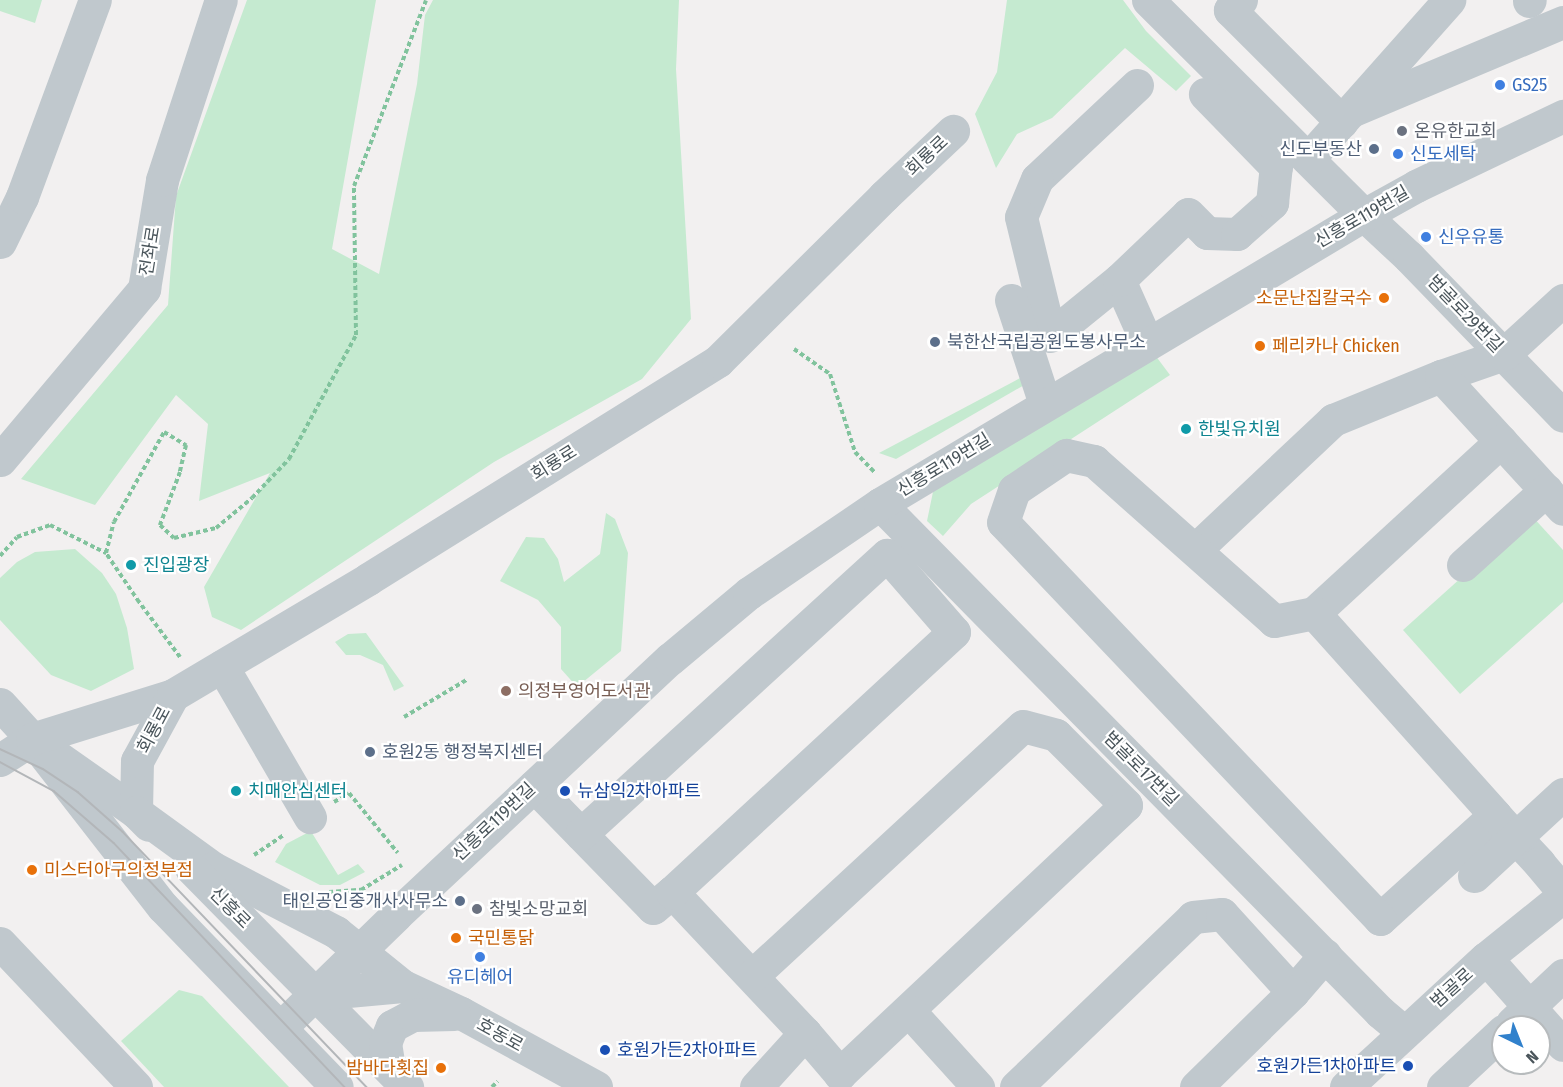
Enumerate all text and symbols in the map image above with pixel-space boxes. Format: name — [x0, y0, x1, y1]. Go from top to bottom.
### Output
place label: GS25 — [1512, 74, 1547, 96]
marker: GS25 — [1493, 78, 1507, 92]
place label: 온유한교회 — [1414, 120, 1497, 142]
marker: 온유한교회 — [1395, 124, 1409, 138]
street label: 회룡로 — [901, 131, 953, 181]
place label: 신도부동산 — [1279, 138, 1362, 160]
marker: 신도부동산 — [1367, 142, 1381, 156]
place label: 신도세탁 — [1410, 143, 1476, 165]
marker: 신도세탁 — [1391, 147, 1405, 161]
street label: 신흥로119번길 — [1311, 181, 1413, 253]
street label: 전좌로 — [135, 225, 165, 277]
place label: 신우유통 — [1438, 226, 1504, 248]
marker: 신우유통 — [1419, 230, 1433, 244]
street label: 범골로29번길 — [1423, 271, 1507, 357]
place label: 소문난집칼국수 — [1256, 287, 1372, 309]
marker: 소문난집칼국수 — [1377, 291, 1391, 305]
place label: 북한산국립공원도봉사무소 — [947, 331, 1146, 353]
marker: 북한산국립공원도봉사무소 — [928, 335, 942, 349]
place label: 페리카나 Chicken — [1272, 335, 1400, 357]
marker: 페리카나 Chicken — [1253, 339, 1267, 353]
place label: 한빛유치원 — [1198, 418, 1281, 440]
marker: 한빛유치원 — [1179, 422, 1193, 436]
street label: 신흥로119번길 — [893, 429, 995, 501]
street label: 회룡로 — [527, 441, 581, 485]
place label: 진입광장 — [143, 554, 209, 576]
marker: 진입광장 — [124, 558, 138, 572]
place label: 의정부영어도서관 — [518, 680, 650, 702]
marker: 의정부영어도서관 — [499, 684, 513, 698]
street label: 회룡로 — [133, 703, 175, 757]
street label: 범골로17번길 — [1099, 727, 1183, 811]
place label: 호원2동 행정복지센터 — [382, 741, 543, 763]
marker: 호원2동 행정복지센터 — [363, 745, 377, 759]
street label: 신흥로119번길 — [448, 778, 540, 866]
place label: 치매안심센터 — [248, 780, 347, 802]
place label: 뉴삼익2차아파트 — [577, 780, 701, 802]
marker: 치매안심센터 — [229, 784, 243, 798]
marker: 뉴삼익2차아파트 — [558, 784, 572, 798]
place label: 미스터아구의정부점 — [44, 859, 193, 881]
marker: 미스터아구의정부점 — [25, 863, 39, 877]
street label: 신흥로 — [205, 883, 255, 933]
place label: 태인공인중개사사무소 — [282, 890, 448, 912]
marker: 태인공인중개사사무소 — [453, 894, 467, 908]
place label: 참빛소망교회 — [489, 898, 588, 920]
marker: 참빛소망교회 — [470, 902, 484, 916]
place label: 국민통닭 — [468, 927, 534, 949]
marker: 국민통닭 — [449, 931, 463, 945]
marker: 유디헤어 — [473, 950, 487, 964]
street label: 범골로 — [1426, 963, 1478, 1013]
place label: 유디헤어 — [447, 966, 513, 988]
street label: 호동로 — [473, 1014, 527, 1056]
north arrow — [1491, 1015, 1551, 1075]
place label: 호원가든2차아파트 — [617, 1039, 757, 1061]
marker: 호원가든2차아파트 — [598, 1043, 612, 1057]
text: N — [1522, 1047, 1542, 1067]
place label: 호원가든1차아파트 — [1257, 1055, 1396, 1077]
place label: 밤바다횟집 — [346, 1057, 429, 1079]
marker: 호원가든1차아파트 — [1401, 1059, 1415, 1073]
marker: 밤바다횟집 — [434, 1061, 448, 1075]

